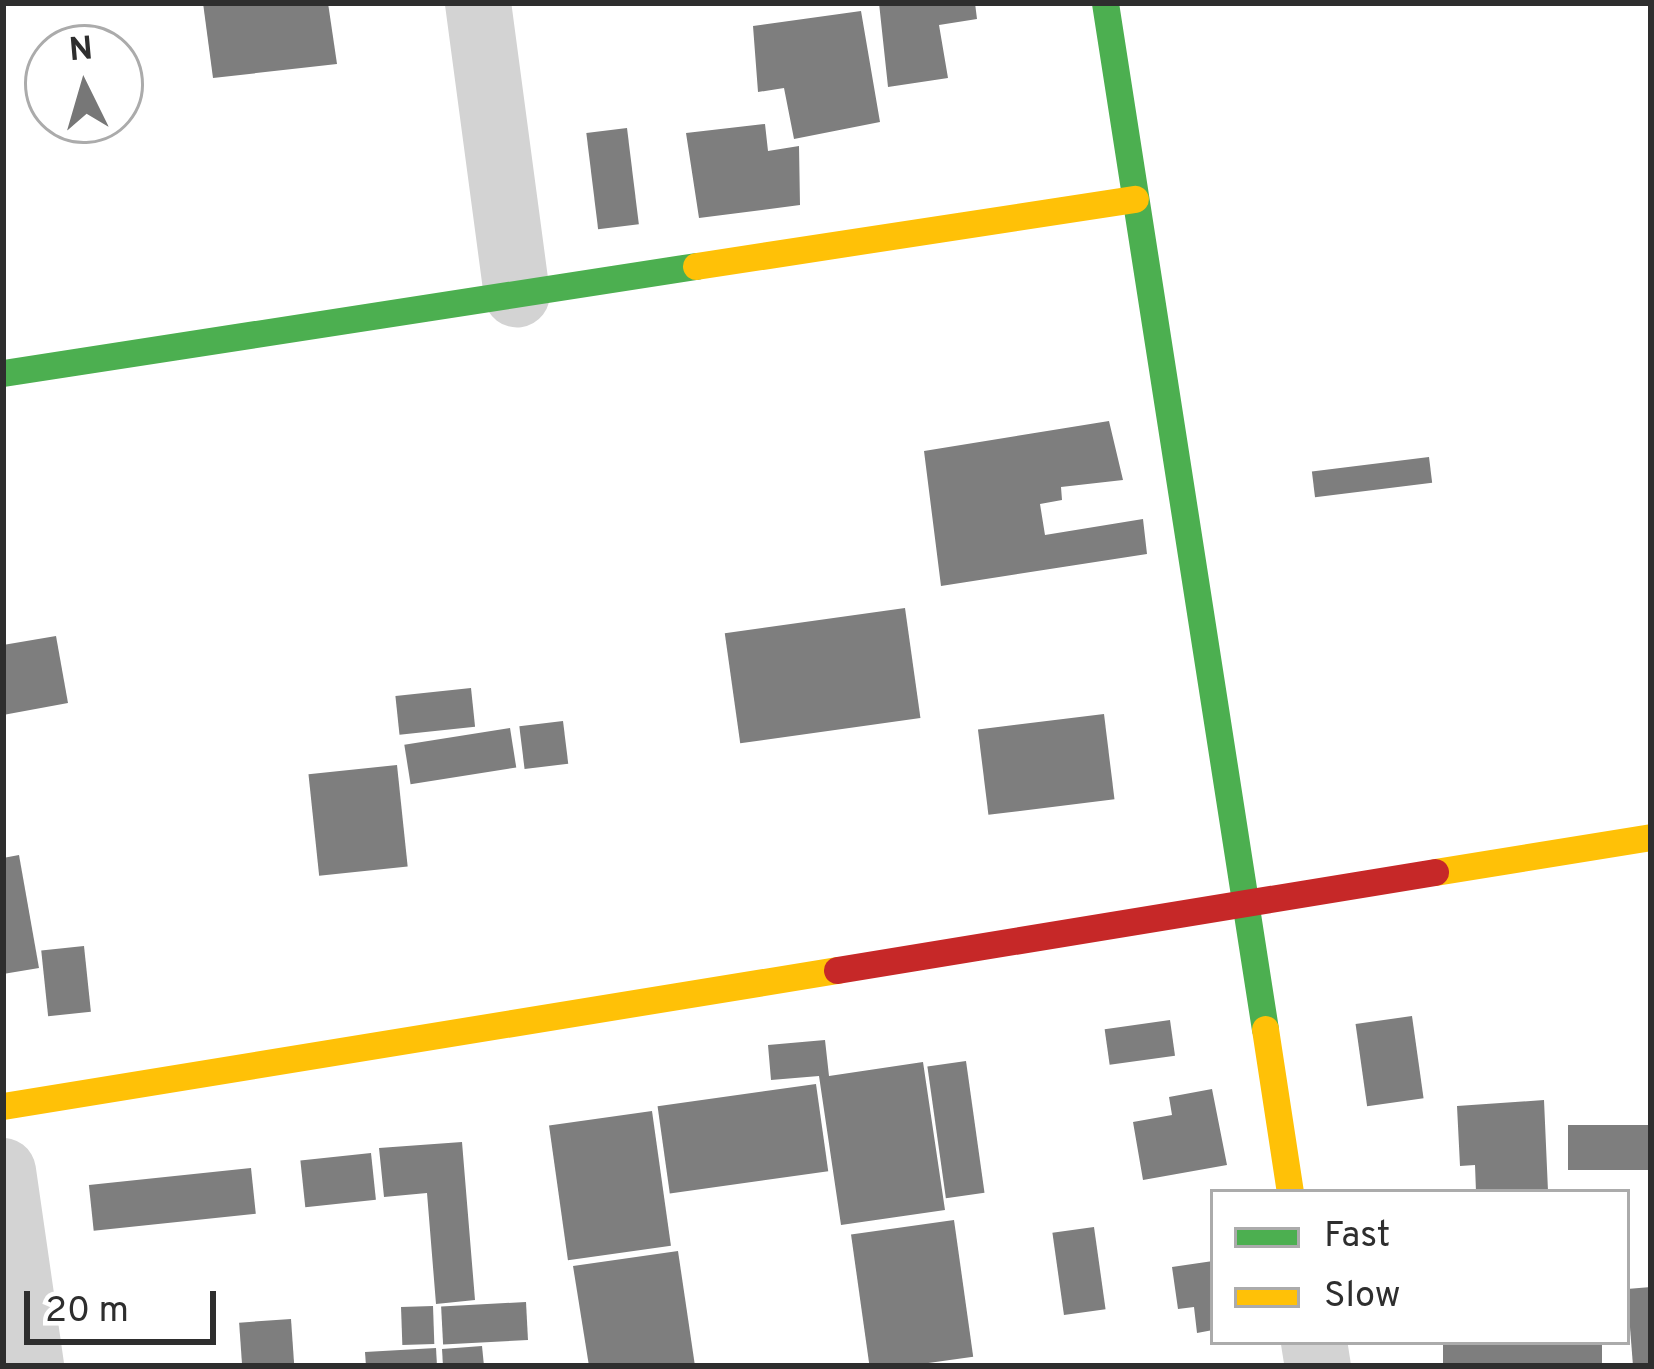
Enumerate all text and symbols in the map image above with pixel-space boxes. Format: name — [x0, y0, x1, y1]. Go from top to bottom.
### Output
north arrow — [24, 24, 144, 144]
text: N — [67, 29, 95, 73]
legend — [1210, 1189, 1630, 1345]
text: Fast — [1324, 1214, 1390, 1260]
scale bar — [30, 1267, 222, 1341]
text: Slow — [1324, 1274, 1400, 1320]
text: 20 m — [45, 1289, 129, 1335]

